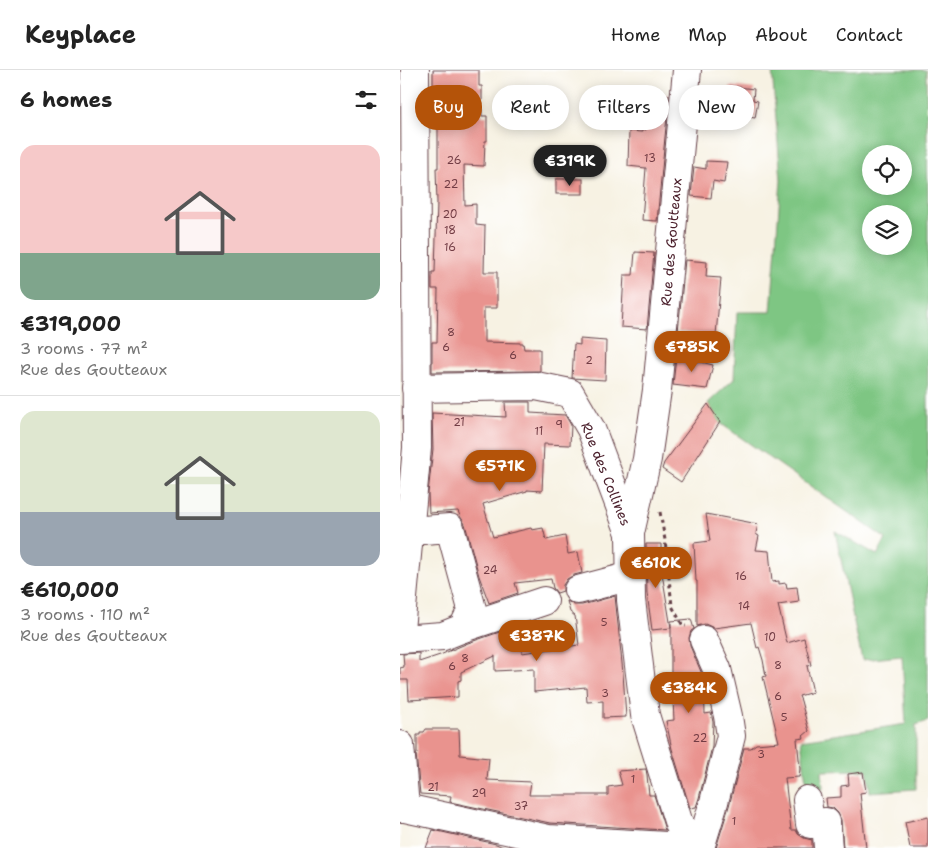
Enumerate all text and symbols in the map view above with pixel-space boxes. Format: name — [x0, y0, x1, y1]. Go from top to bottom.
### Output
text: Keyplace — [25, 19, 136, 51]
text: Home — [611, 23, 660, 47]
text: Map — [688, 23, 727, 47]
text: About — [755, 23, 808, 47]
text: Contact — [836, 23, 903, 47]
chip: Buy — [415, 85, 482, 130]
chip: Rent — [492, 85, 569, 130]
chip: Filters — [579, 85, 669, 130]
chip: New — [679, 85, 754, 130]
text: 6 homes — [20, 86, 112, 114]
icon: filters — [352, 86, 380, 114]
pin: €319K — [535, 144, 605, 187]
map controls — [862, 145, 912, 255]
button: locate — [862, 145, 912, 195]
text: €319K — [545, 150, 595, 171]
house number: 13 — [644, 151, 656, 166]
house number: 26 — [447, 153, 461, 168]
house number: 22 — [444, 177, 458, 192]
street label: Rue des Goutteaux — [656, 177, 686, 307]
icon: home — [155, 178, 245, 268]
button: layers — [862, 205, 912, 255]
house number: 20 — [442, 207, 458, 222]
house number: 18 — [444, 223, 456, 238]
house number: 16 — [444, 240, 456, 255]
text: €319,000 — [20, 310, 121, 338]
house number: 8 — [447, 325, 455, 340]
pin: €785K — [657, 330, 727, 373]
text: €785K — [665, 336, 719, 357]
text: 3 rooms · 77 m² — [20, 338, 148, 359]
house number: 6 — [442, 340, 450, 355]
house number: 6 — [509, 348, 517, 363]
house number: 2 — [585, 353, 593, 368]
text: Rue des Goutteaux — [20, 359, 167, 380]
house number: 21 — [453, 415, 465, 430]
house number: 9 — [555, 417, 563, 432]
street label: Rue des Collines — [577, 420, 635, 528]
house number: 11 — [535, 424, 543, 439]
icon: home — [155, 443, 245, 533]
pin: €571K — [465, 450, 535, 492]
text: €571K — [475, 455, 525, 476]
pin: €610K — [621, 546, 691, 589]
text: €610K — [631, 552, 681, 573]
house number: 24 — [483, 563, 498, 578]
house number: 16 — [735, 569, 747, 584]
text: €610,000 — [20, 576, 119, 604]
house number: 14 — [738, 599, 750, 614]
text: 3 rooms · 110 m² — [20, 604, 150, 625]
house number: 5 — [601, 615, 608, 630]
pin: €387K — [502, 620, 572, 662]
text: Rue des Goutteaux — [20, 625, 167, 646]
text: €387K — [509, 625, 565, 646]
house number: 10 — [764, 630, 776, 645]
house number: 8 — [461, 651, 469, 666]
house number: 8 — [774, 658, 782, 673]
house number: 6 — [448, 659, 456, 674]
pin: €384K — [654, 672, 724, 714]
text: €384K — [661, 677, 717, 698]
house number: 3 — [601, 686, 609, 701]
house number: 6 — [774, 689, 782, 704]
house number: 5 — [781, 710, 788, 725]
house number: 22 — [693, 731, 707, 746]
house number: 3 — [757, 747, 765, 762]
house number: 1 — [631, 772, 635, 787]
house number: 21 — [427, 780, 439, 795]
house number: 29 — [472, 786, 486, 801]
house number: 37 — [514, 799, 529, 814]
house number: 1 — [732, 814, 736, 829]

